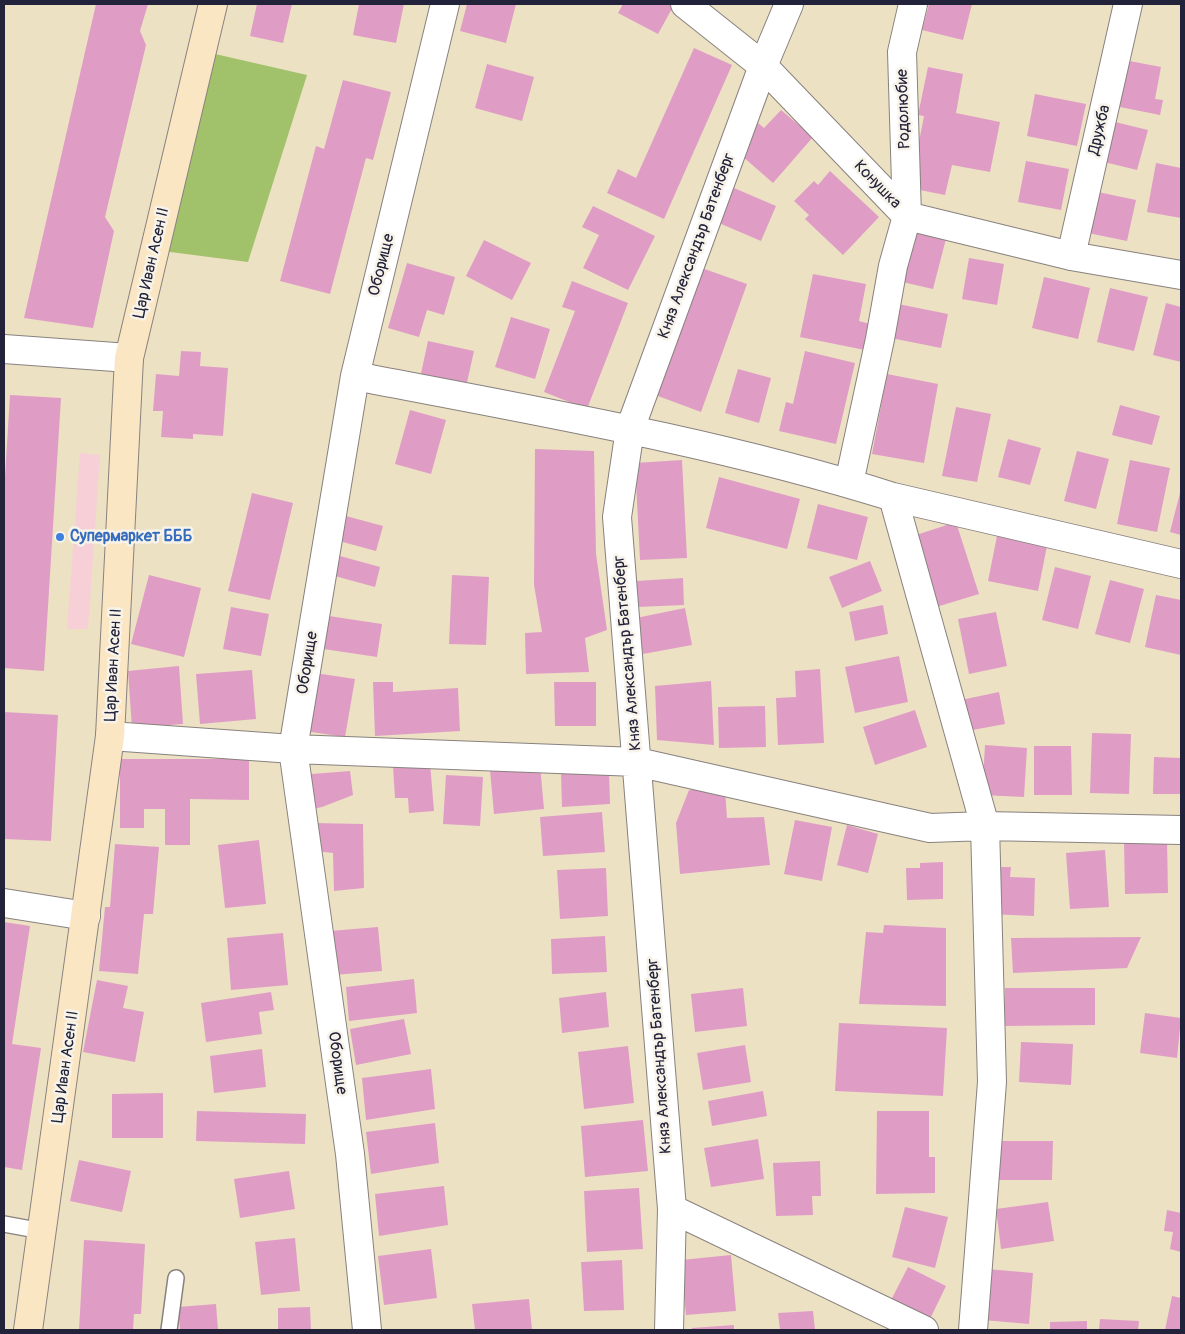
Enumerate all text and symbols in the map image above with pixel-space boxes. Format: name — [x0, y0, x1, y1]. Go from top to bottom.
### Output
street label: Родолюбие — [893, 69, 915, 149]
street label: Дружба — [1085, 103, 1115, 157]
street label: Княз Александър Батенберг — [654, 151, 740, 341]
street label: Конушка — [849, 157, 905, 213]
street label: Цар Иван Асен II — [130, 206, 174, 320]
street label: Оборище — [365, 232, 399, 298]
place label: Супермаркет БББ — [70, 527, 192, 547]
marker: Супермаркет БББ — [54, 531, 66, 543]
street label: Княз Александър Батенберг — [610, 555, 646, 751]
street label: Цар Иван Асен II — [101, 608, 127, 722]
street label: Оборище — [294, 630, 322, 696]
street label: Княз Александър Батенберг — [644, 958, 676, 1154]
street label: Цар Иван Асен II — [49, 1010, 83, 1124]
street label: Оборище — [323, 1030, 351, 1096]

